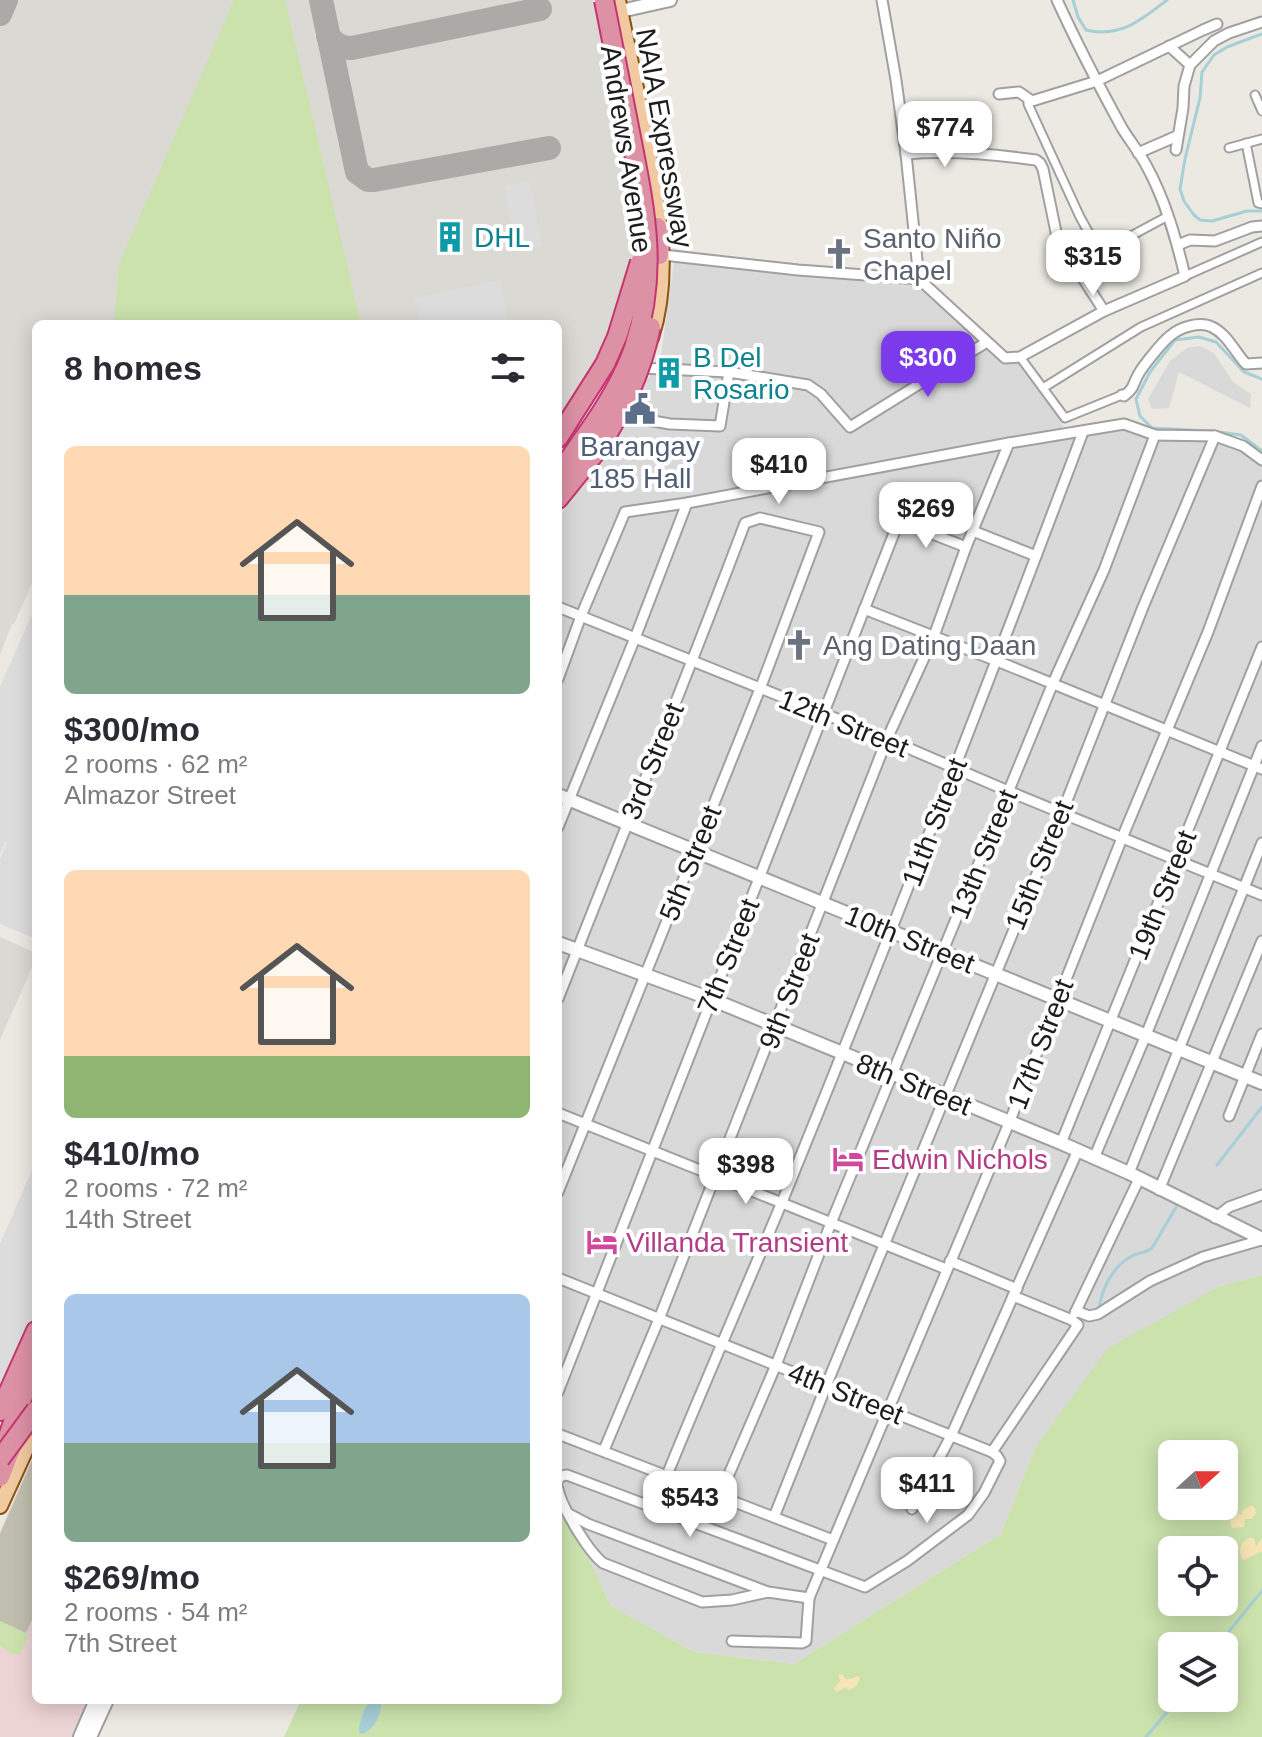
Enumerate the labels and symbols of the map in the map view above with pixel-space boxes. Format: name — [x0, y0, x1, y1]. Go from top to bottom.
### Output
street label: NAIA Expressway — [630, 26, 699, 250]
street label: Andrews Avenue — [595, 43, 658, 255]
pin: $774 — [898, 101, 992, 169]
building icon: DHL — [433, 220, 467, 254]
place label: DHL — [474, 222, 530, 253]
place label: Santo Niño Chapel — [863, 223, 1002, 286]
pin: $315 — [1046, 230, 1140, 298]
church icon: Santo Niño Chapel — [822, 237, 856, 271]
pin: $300 — [881, 331, 975, 399]
place label: B Del Rosario — [693, 342, 789, 405]
building icon: B Del Rosario — [652, 356, 686, 390]
public building icon: Barangay 185 Hall — [623, 392, 657, 426]
place label: Barangay 185 Hall — [580, 431, 700, 494]
pin: $410 — [732, 438, 826, 506]
pin: $269 — [879, 482, 973, 550]
church icon: Ang Dating Daan — [782, 628, 816, 662]
place label: Ang Dating Daan — [823, 630, 1036, 661]
street label: 12th Street — [775, 683, 913, 764]
street label: 3rd Street — [615, 698, 690, 824]
street label: 11th Street — [896, 753, 973, 891]
street label: 13th Street — [943, 785, 1024, 923]
street label: 15th Street — [999, 796, 1080, 934]
street label: 5th Street — [653, 801, 728, 925]
street label: 19th Street — [1122, 826, 1203, 964]
street label: 7th Street — [691, 894, 766, 1018]
street label: 10th Street — [841, 899, 979, 980]
street label: 9th Street — [753, 929, 826, 1053]
street label: 17th Street — [1001, 974, 1080, 1114]
street label: 8th Street — [852, 1047, 976, 1122]
pin: $398 — [699, 1138, 793, 1206]
hotel icon: Edwin Nichols — [831, 1142, 865, 1176]
place label: Edwin Nichols — [872, 1144, 1048, 1175]
hotel icon: Villanda Transient — [585, 1225, 619, 1259]
place label: Villanda Transient — [626, 1227, 848, 1258]
street label: 4th Street — [784, 1356, 908, 1431]
north arrow — [1158, 1440, 1238, 1520]
pin: $411 — [880, 1457, 974, 1525]
pin: $543 — [643, 1471, 737, 1539]

